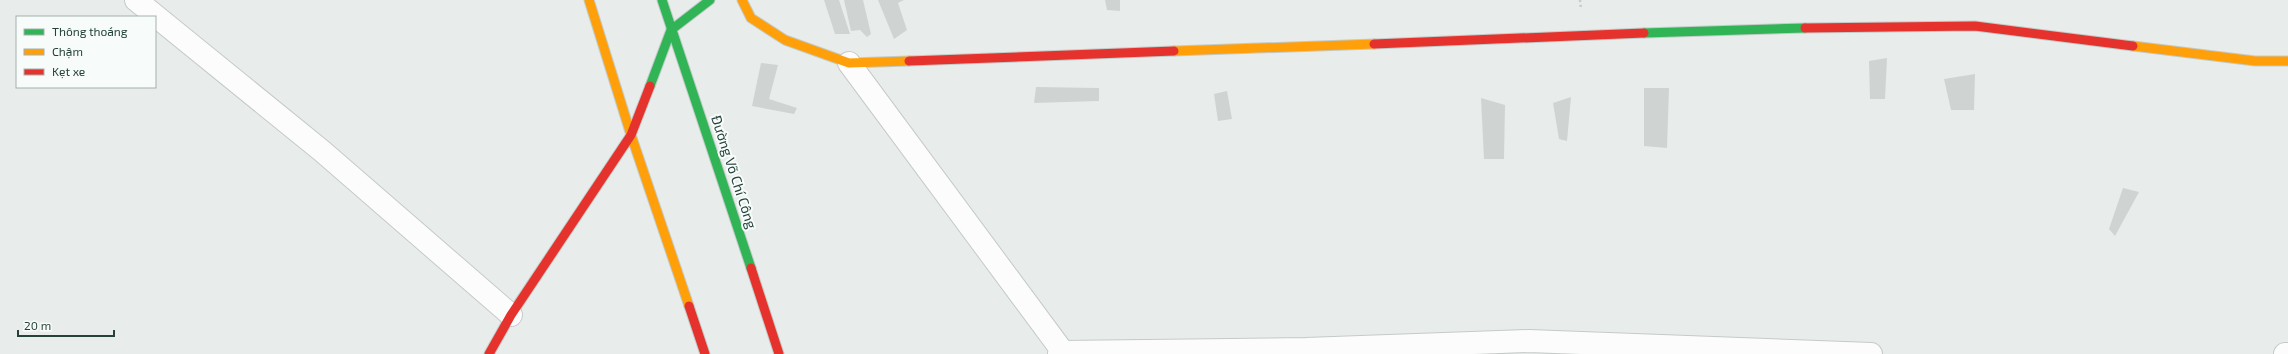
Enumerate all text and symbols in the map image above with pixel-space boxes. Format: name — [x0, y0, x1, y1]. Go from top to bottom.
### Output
legend — [16, 16, 156, 88]
text: Thông thoáng — [52, 24, 128, 38]
text: Chậm — [52, 44, 83, 59]
text: Kẹt xe — [52, 64, 85, 79]
street label: Đường Võ Chí Công — [708, 113, 761, 231]
scale bar — [18, 312, 114, 338]
text: 20 m — [24, 318, 51, 332]

